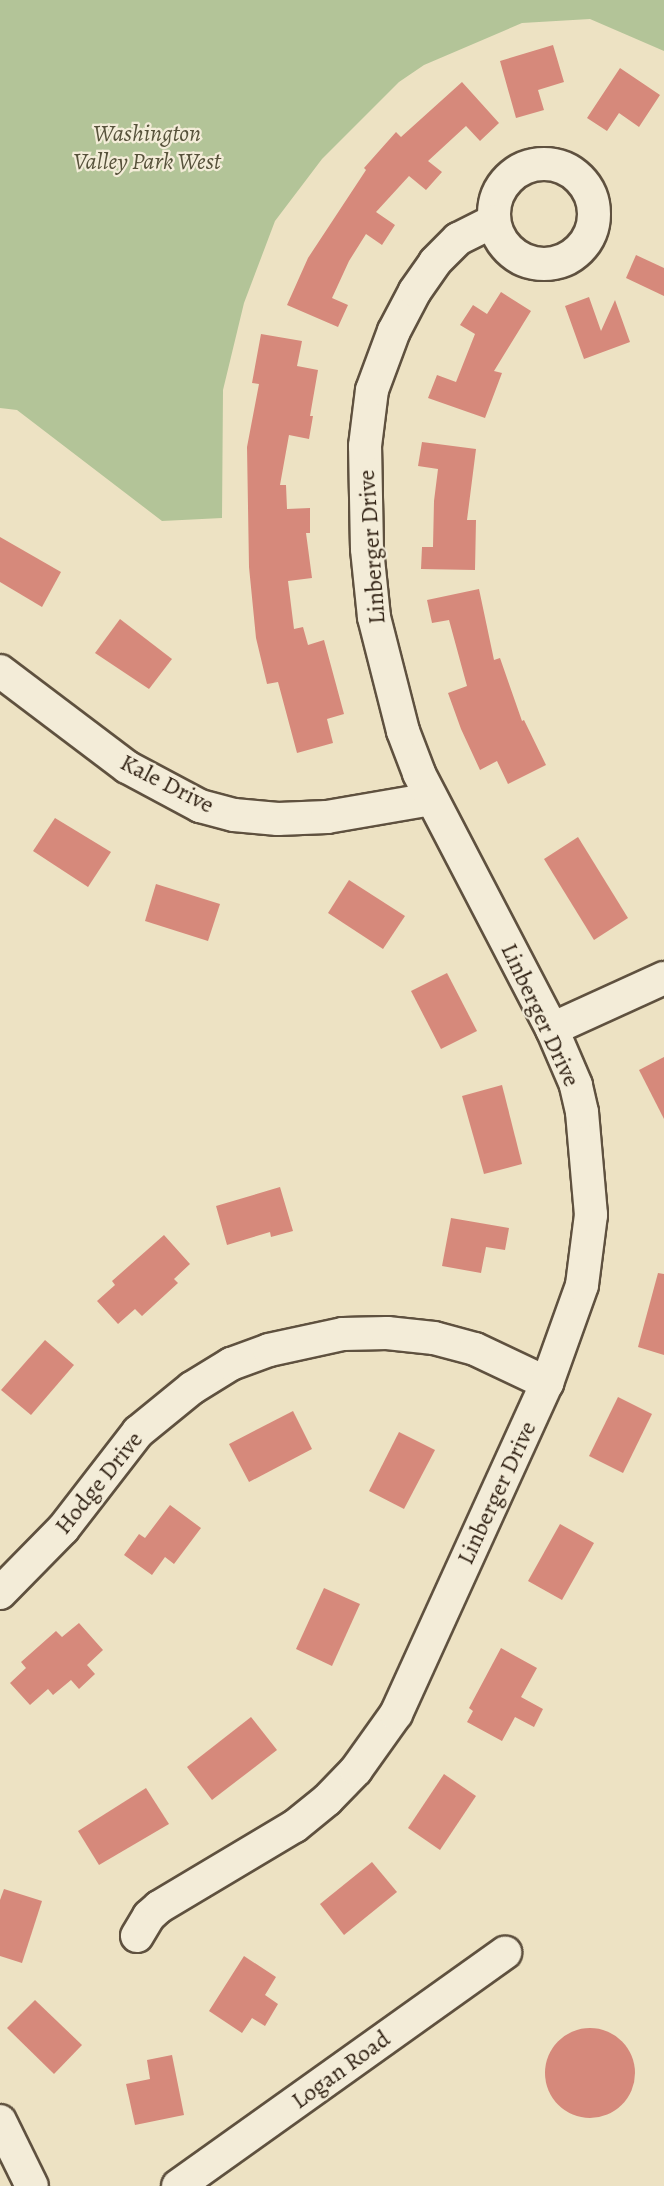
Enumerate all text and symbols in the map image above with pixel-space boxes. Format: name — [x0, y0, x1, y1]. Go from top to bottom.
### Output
park label: Washington Valley Park West — [73, 120, 221, 176]
street label: Linberger Drive — [352, 469, 392, 625]
street label: Kale Drive — [115, 748, 219, 820]
street label: Linberger Drive — [494, 939, 586, 1091]
street label: Linberger Drive — [451, 1417, 543, 1569]
street label: Hodge Drive — [49, 1426, 149, 1540]
street label: Logan Road — [286, 2025, 396, 2115]

